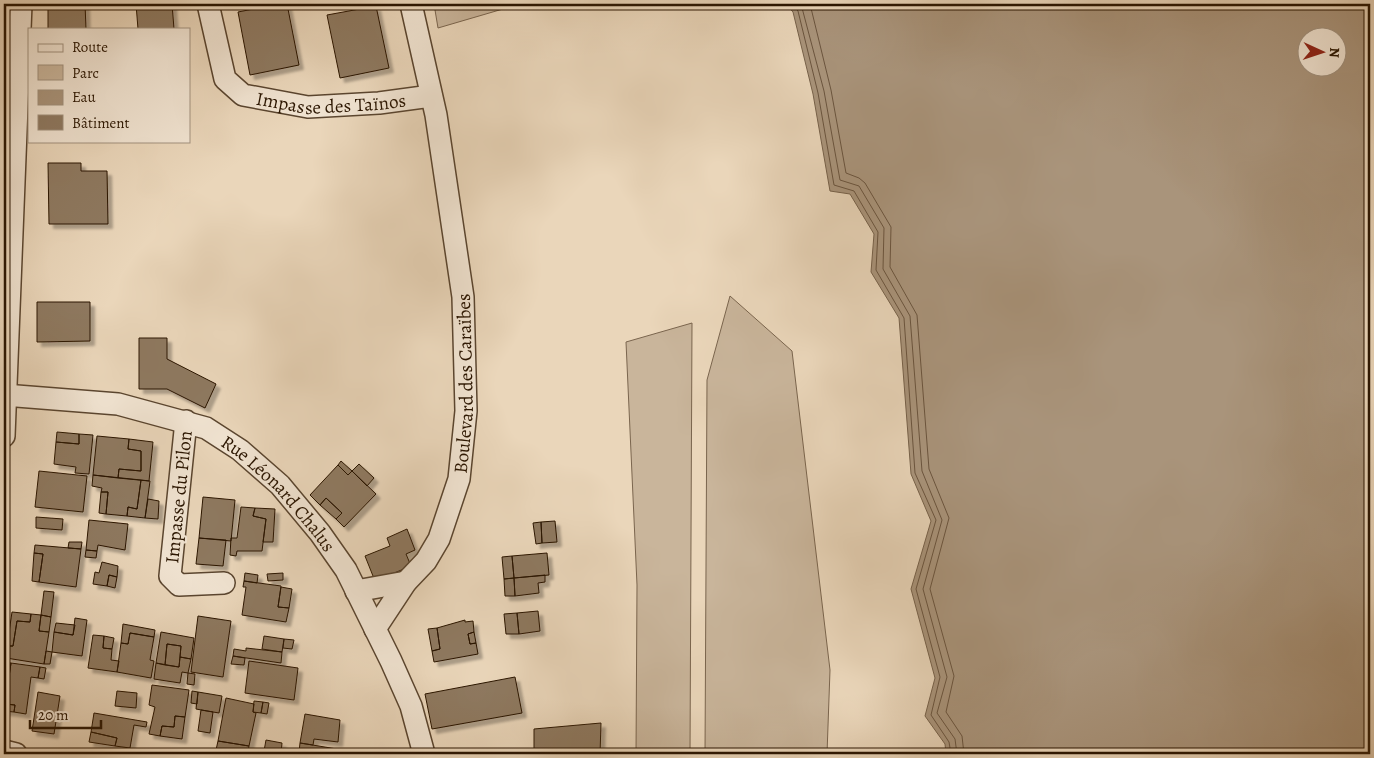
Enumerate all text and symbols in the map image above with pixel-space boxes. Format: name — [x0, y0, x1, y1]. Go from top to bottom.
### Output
legend — [28, 28, 190, 142]
north arrow — [1296, 28, 1346, 78]
text: Route — [72, 37, 108, 57]
text: N — [1325, 47, 1344, 58]
text: Parc — [72, 63, 99, 83]
street label: Impasse des Taïnos — [254, 86, 408, 121]
text: Eau — [72, 87, 97, 107]
text: Bâtiment — [72, 113, 130, 133]
street label: Boulevard des Caraïbes — [448, 293, 480, 475]
street label: Impasse du Pilon — [159, 429, 199, 565]
street label: Rue Léonard Chalus — [216, 429, 341, 557]
scale bar — [30, 698, 101, 730]
text: 20 m — [38, 705, 69, 725]

